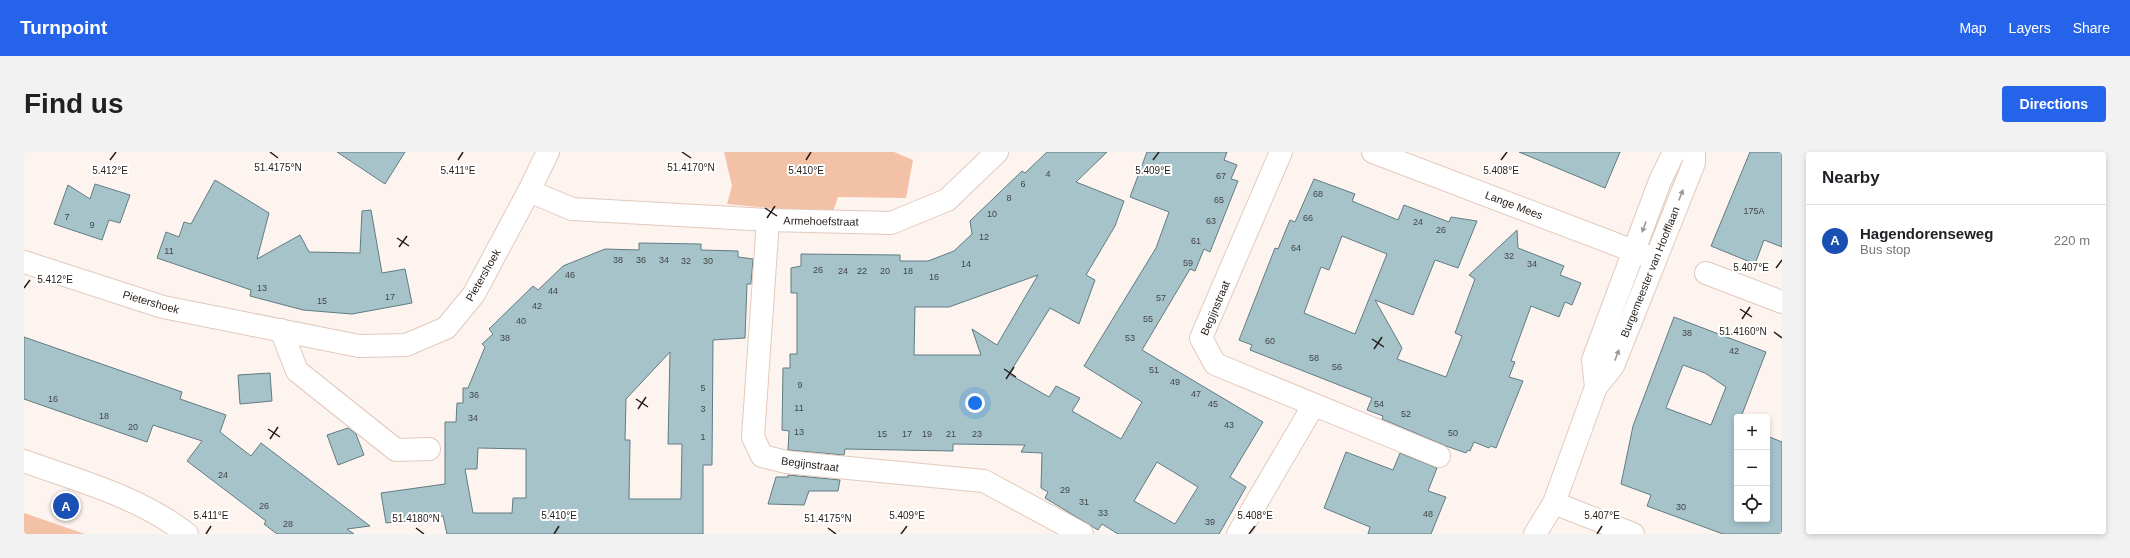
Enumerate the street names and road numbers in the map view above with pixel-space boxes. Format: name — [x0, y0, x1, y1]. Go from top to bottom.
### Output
street label: Lange Mees — [1484, 189, 1545, 222]
street label: Burgemeester van Hoofflaan — [1618, 205, 1682, 339]
street label: Armehoefstraat — [783, 214, 859, 228]
street label: Pietershoek — [463, 246, 503, 303]
street label: Begijnstraat — [1198, 279, 1232, 337]
street label: Pietershoek — [121, 288, 181, 316]
street label: Begijnstraat — [780, 455, 840, 473]

